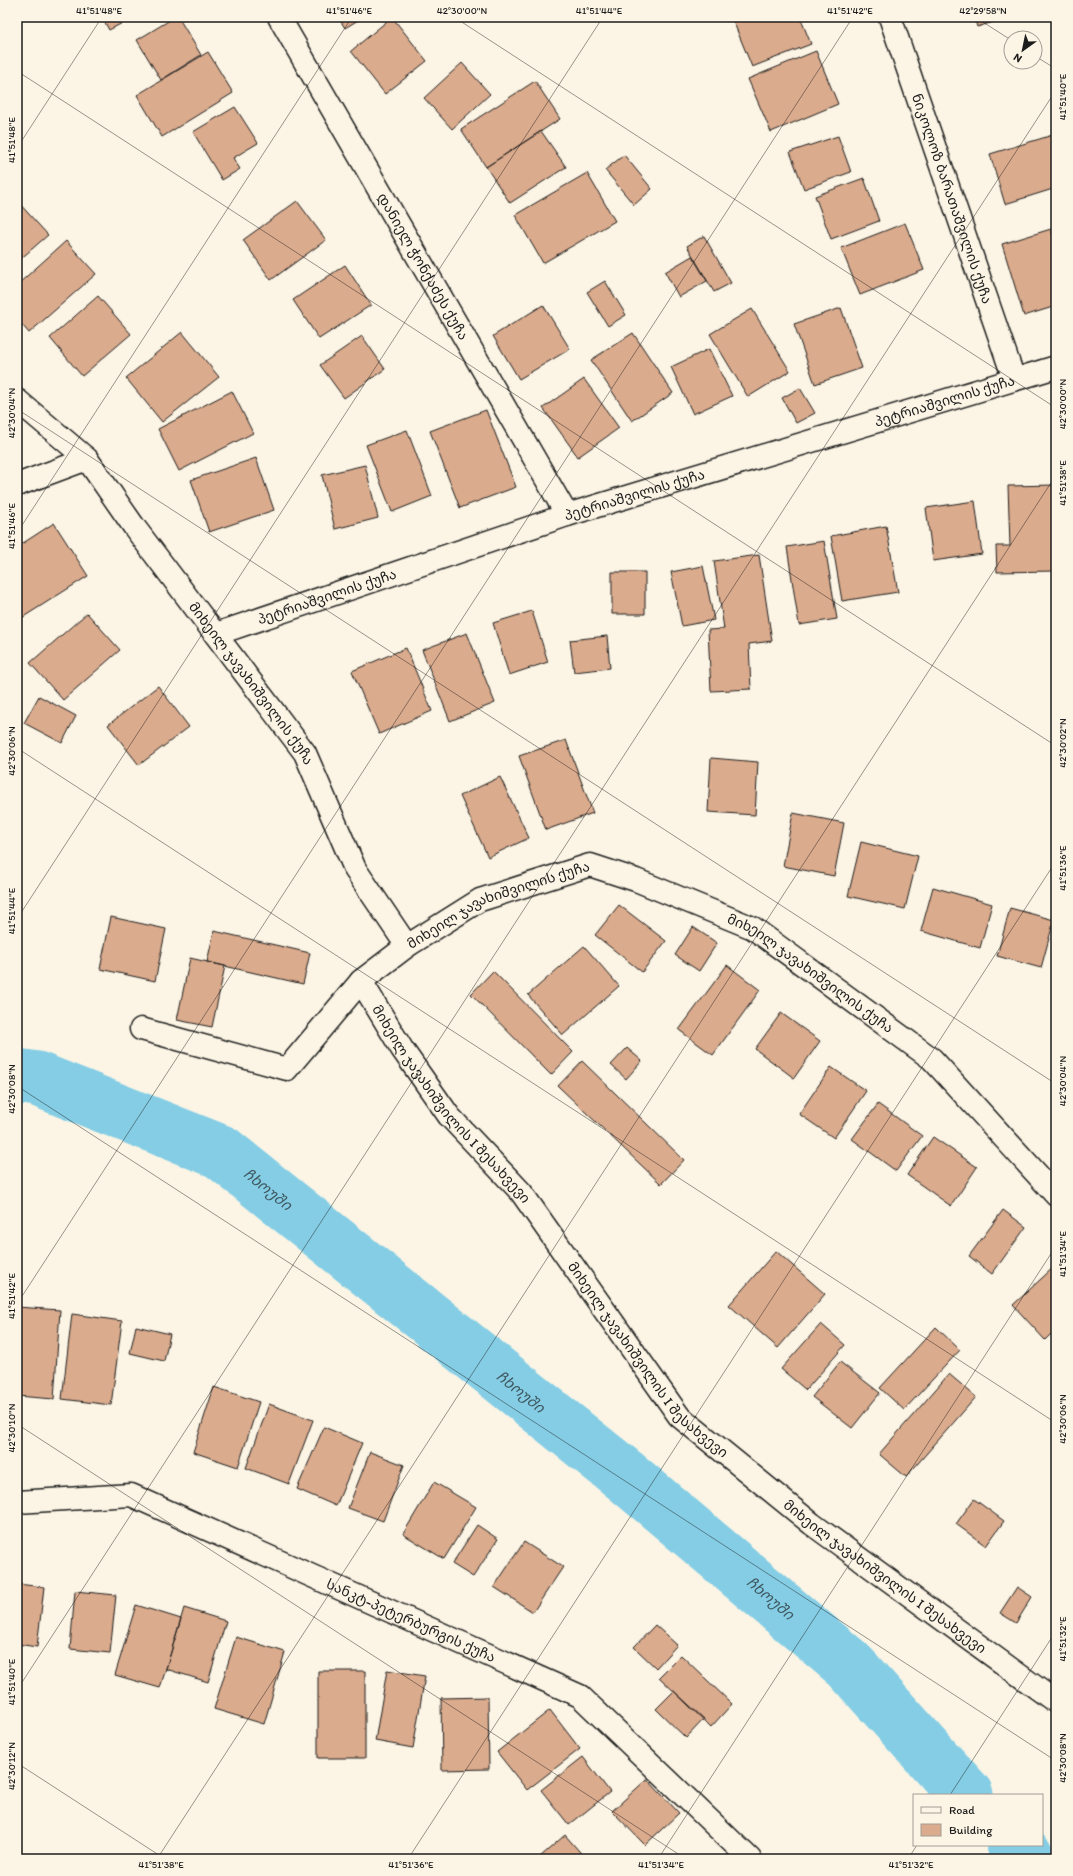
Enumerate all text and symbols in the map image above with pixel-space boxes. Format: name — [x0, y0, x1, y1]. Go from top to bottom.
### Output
text: 41°51'48"E — [76, 4, 122, 17]
text: 41°51'46"E — [326, 4, 372, 17]
text: 42°30'00"N — [437, 4, 487, 17]
text: 41°51'44"E — [576, 4, 623, 17]
text: 41°51'42"E — [827, 4, 873, 17]
text: 42°29'58"N — [959, 4, 1007, 17]
north arrow — [1003, 30, 1043, 70]
text: N — [1011, 50, 1024, 65]
text: 41°51'40"E — [1056, 73, 1069, 120]
street label: ნიკოლოზ ბარათაშვილის ქუჩა — [908, 91, 996, 306]
text: 41°51'48"E — [5, 117, 18, 163]
street label: დანიელ ჭონქაძეს ქუჩა — [374, 190, 472, 343]
street label: პეტრიაშვილის ქუჩა — [872, 372, 1017, 430]
text: 42°30'00"N — [1056, 379, 1069, 429]
text: 42°30'04"N — [5, 388, 18, 438]
text: 41°51'38"E — [1056, 460, 1069, 506]
street label: პეტრიაშვილის ქუჩა — [562, 465, 707, 524]
text: 41°51'46"E — [5, 503, 18, 549]
street label: პეტრიაშვილის ქუჩა — [255, 565, 399, 628]
street label: მიხეილ ჯავახიშვილის ქუჩა — [185, 599, 317, 767]
text: 42°30'02"N — [1056, 718, 1069, 768]
text: 42°30'06"N — [5, 726, 18, 776]
text: 41°51'36"E — [1056, 845, 1069, 891]
street label: მიხეილ ჯავახიშვილის ქუჩა — [404, 857, 592, 952]
text: 41°51'44"E — [5, 887, 18, 934]
street label: მიხეილ ჯავახიშვილის ქუჩა — [725, 910, 897, 1036]
street label: მიხეილ ჯავახიშვილის I შესახვევი — [369, 1002, 534, 1206]
text: 42°30'04"N — [1056, 1056, 1069, 1106]
text: 42°30'08"N — [5, 1064, 18, 1114]
water label: ჩხოუში — [240, 1165, 297, 1215]
text: 41°51'34"E — [1056, 1231, 1069, 1277]
street label: მიხეილ ჯავახიშვილის I შესახვევი — [564, 1258, 732, 1461]
text: 41°51'42"E — [5, 1273, 18, 1319]
water label: ჩხოუში — [493, 1367, 549, 1418]
text: 42°30'06"N — [1056, 1394, 1069, 1444]
text: 42°30'10"N — [5, 1403, 18, 1452]
street label: მიხეილ ჯავახიშვილის I შესახვევი — [780, 1496, 990, 1657]
water label: ჩხოუში — [743, 1573, 799, 1624]
street label: სანკტ-პეტერბურგის ქუჩა — [324, 1575, 498, 1666]
text: 41°51'32"E — [1056, 1616, 1069, 1662]
text: 41°51'40"E — [5, 1658, 18, 1705]
text: 42°30'08"N — [1056, 1733, 1069, 1783]
text: 42°30'12"N — [5, 1742, 18, 1790]
legend — [913, 1794, 1043, 1846]
text: Road — [949, 1803, 975, 1817]
text: Building — [949, 1823, 993, 1837]
text: 41°51'38"E — [138, 1858, 184, 1871]
text: 41°51'36"E — [388, 1858, 434, 1871]
text: 41°51'34"E — [638, 1858, 684, 1871]
text: 41°51'32"E — [888, 1858, 934, 1871]

